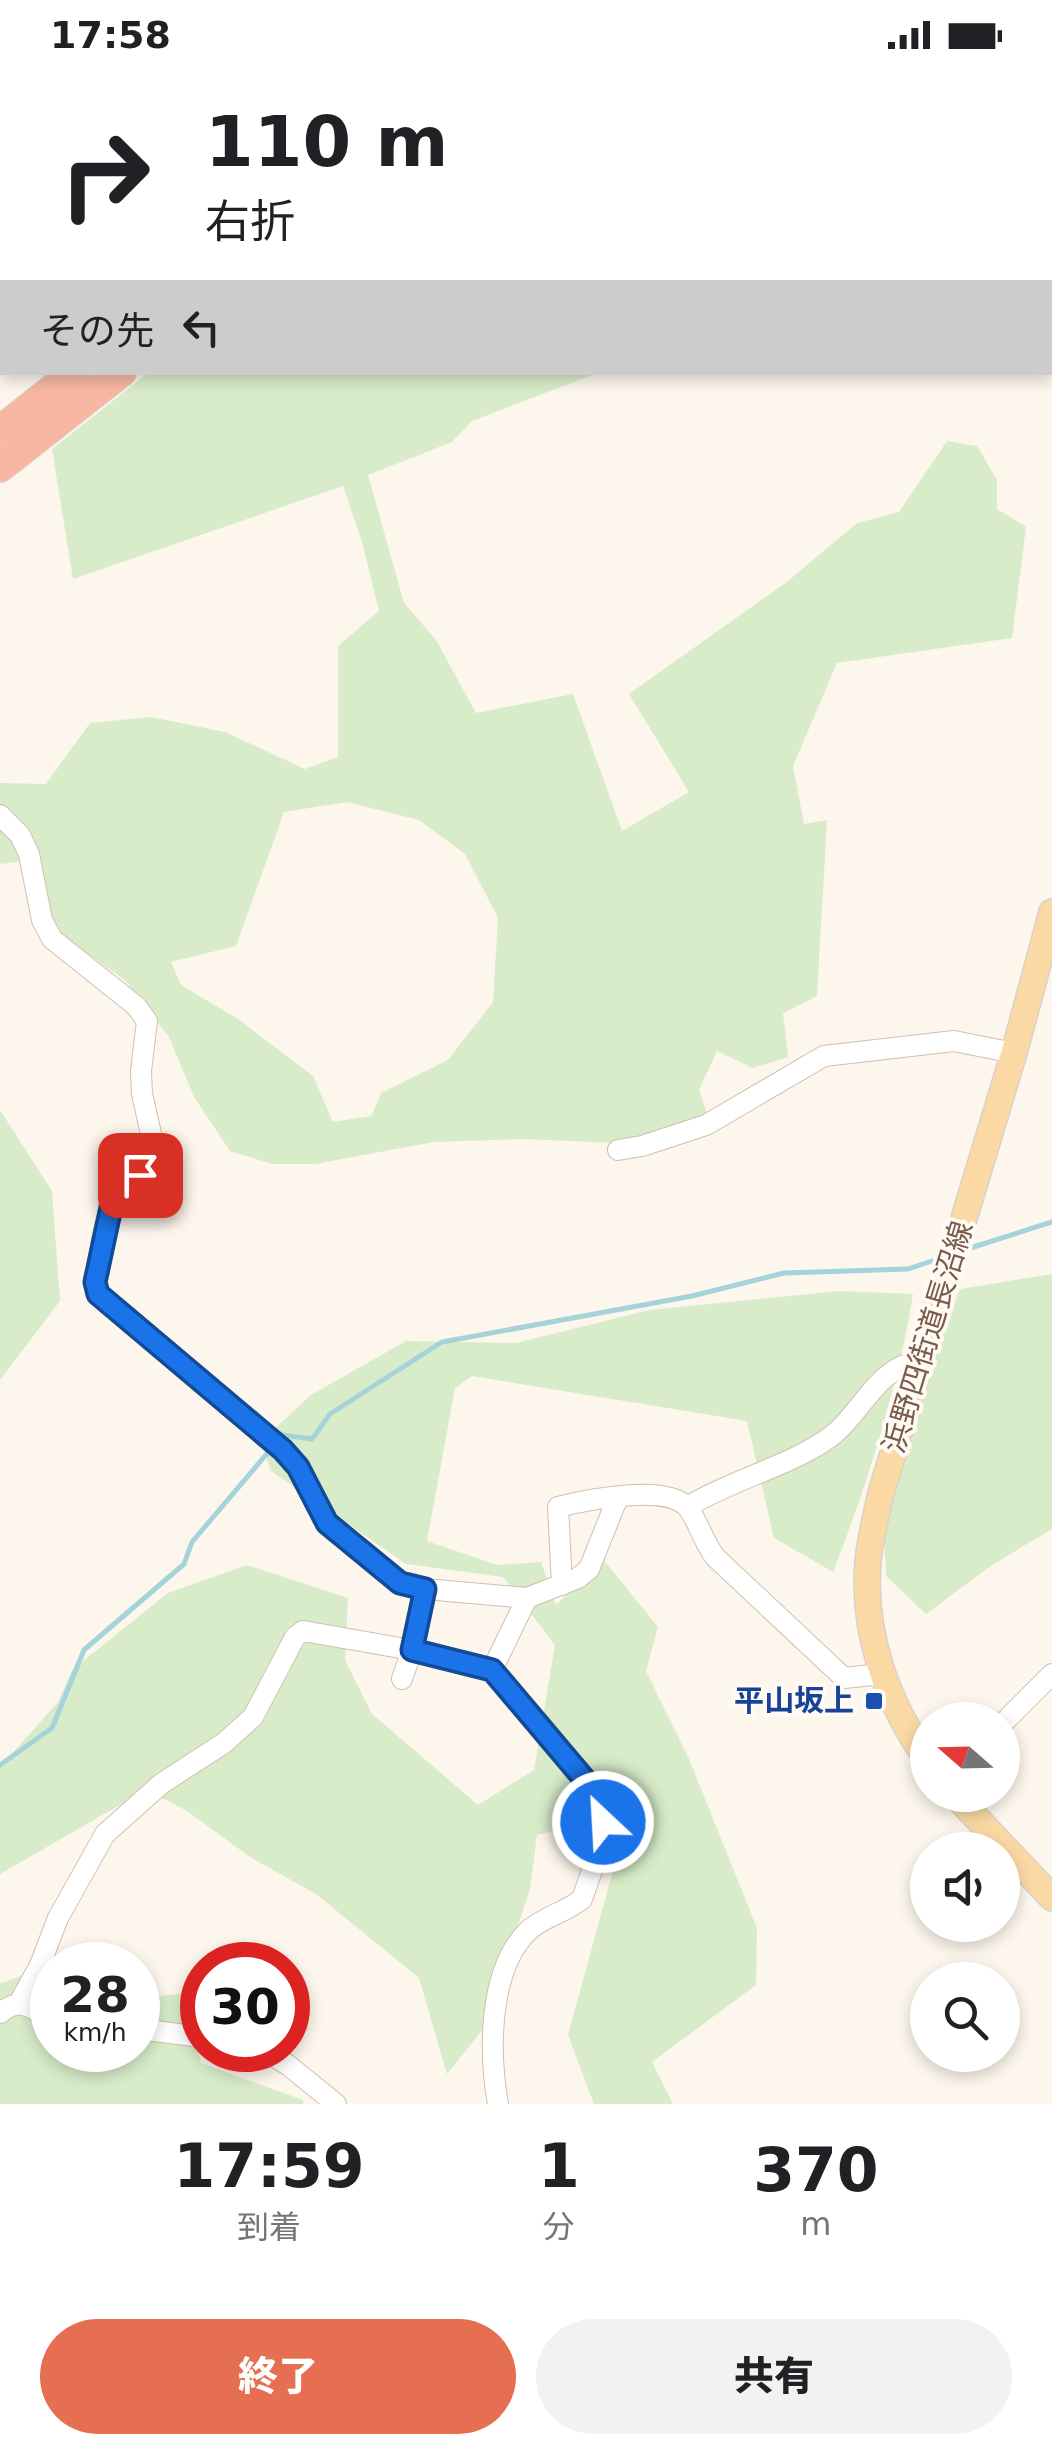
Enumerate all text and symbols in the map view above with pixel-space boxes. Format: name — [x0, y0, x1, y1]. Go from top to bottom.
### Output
text: 17:58 — [50, 13, 171, 57]
text: 110 m — [205, 101, 448, 183]
icon: right — [40, 110, 170, 240]
text: 右折 — [205, 195, 295, 248]
icon: left — [174, 300, 229, 355]
text: その先 — [40, 309, 154, 353]
pin — [98, 1133, 183, 1218]
icon: arrive — [113, 1148, 168, 1203]
street label: 浜野四街道長沼線 — [876, 1217, 979, 1457]
place label: 平山坂上 — [734, 1683, 854, 1718]
marker: 平山坂上 — [863, 1690, 885, 1712]
north arrow — [910, 1702, 1020, 1812]
map controls — [910, 1702, 1020, 2072]
position arrow — [551, 1770, 655, 1874]
button: sound — [910, 1832, 1020, 1942]
speed limit sign: 30 — [180, 1942, 310, 2072]
button: search — [910, 1962, 1020, 2072]
text: 28 — [60, 1966, 130, 2024]
text: km/h — [63, 2018, 127, 2047]
text: 17:59 — [174, 2131, 365, 2201]
text: 1 — [538, 2131, 580, 2201]
text: 370 — [753, 2135, 879, 2205]
text: m — [800, 2205, 831, 2243]
text: 到着 — [237, 2208, 301, 2246]
text: 分 — [543, 2208, 575, 2246]
button: 終了 — [40, 2319, 516, 2434]
button: 共有 — [536, 2319, 1012, 2434]

